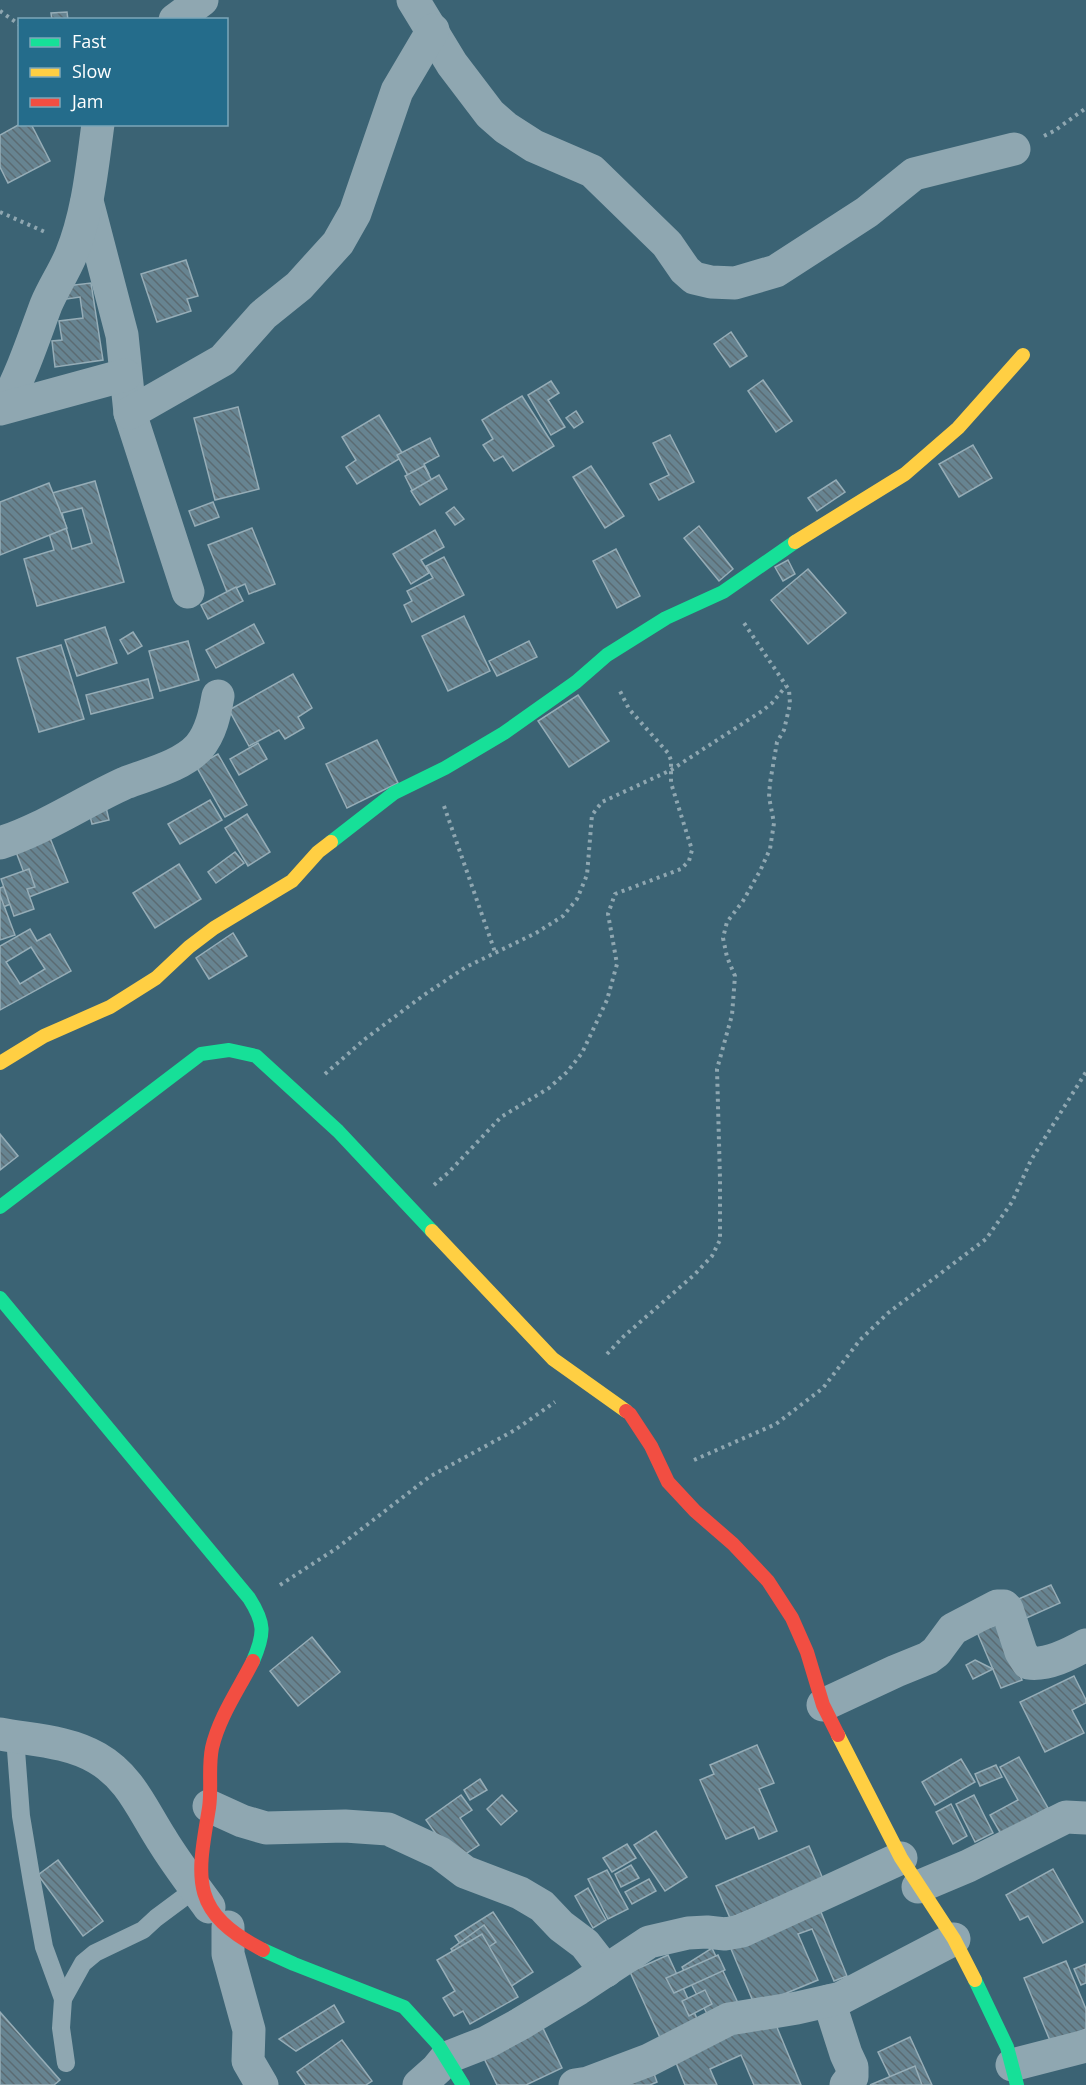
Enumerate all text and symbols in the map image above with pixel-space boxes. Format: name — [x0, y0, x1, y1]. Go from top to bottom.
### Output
legend — [18, 18, 228, 126]
text: Fast — [72, 29, 106, 53]
text: Slow — [72, 59, 111, 83]
text: Jam — [70, 89, 104, 113]

